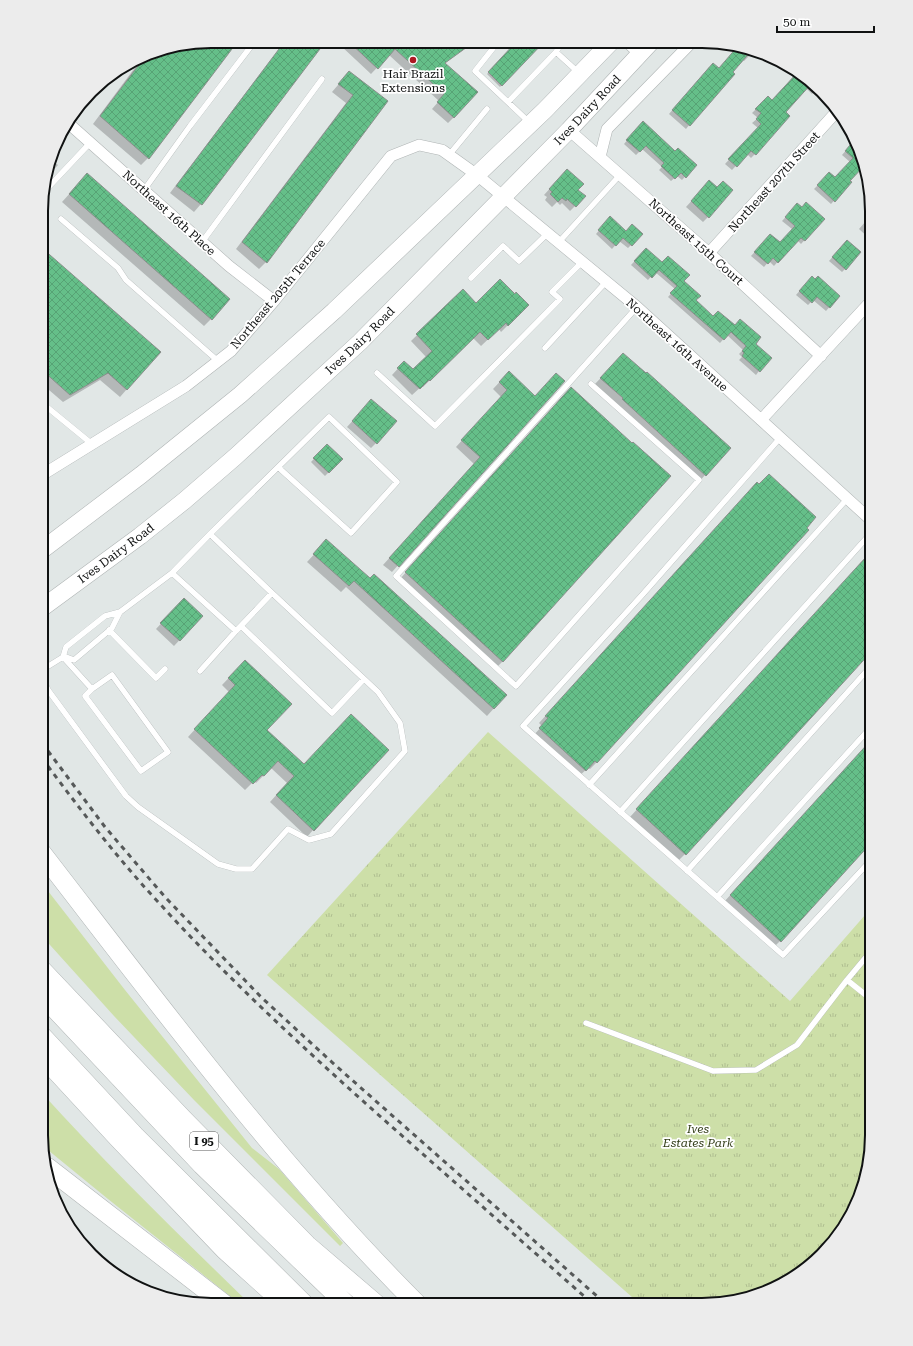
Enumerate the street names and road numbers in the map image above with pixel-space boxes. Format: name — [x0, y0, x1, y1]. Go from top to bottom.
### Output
street label: Ives Dairy Road — [551, 72, 624, 148]
street label: Northeast 207th Street — [725, 129, 823, 235]
street label: Northeast 16th Place — [120, 168, 219, 259]
street label: Northeast 15th Court — [646, 196, 746, 288]
street label: Northeast 205th Terrace — [228, 236, 328, 352]
street label: Northeast 16th Avenue — [623, 296, 731, 395]
street label: Ives Dairy Road — [322, 304, 398, 377]
street label: Ives Dairy Road — [75, 520, 157, 586]
road number: I 95 — [190, 1132, 218, 1150]

